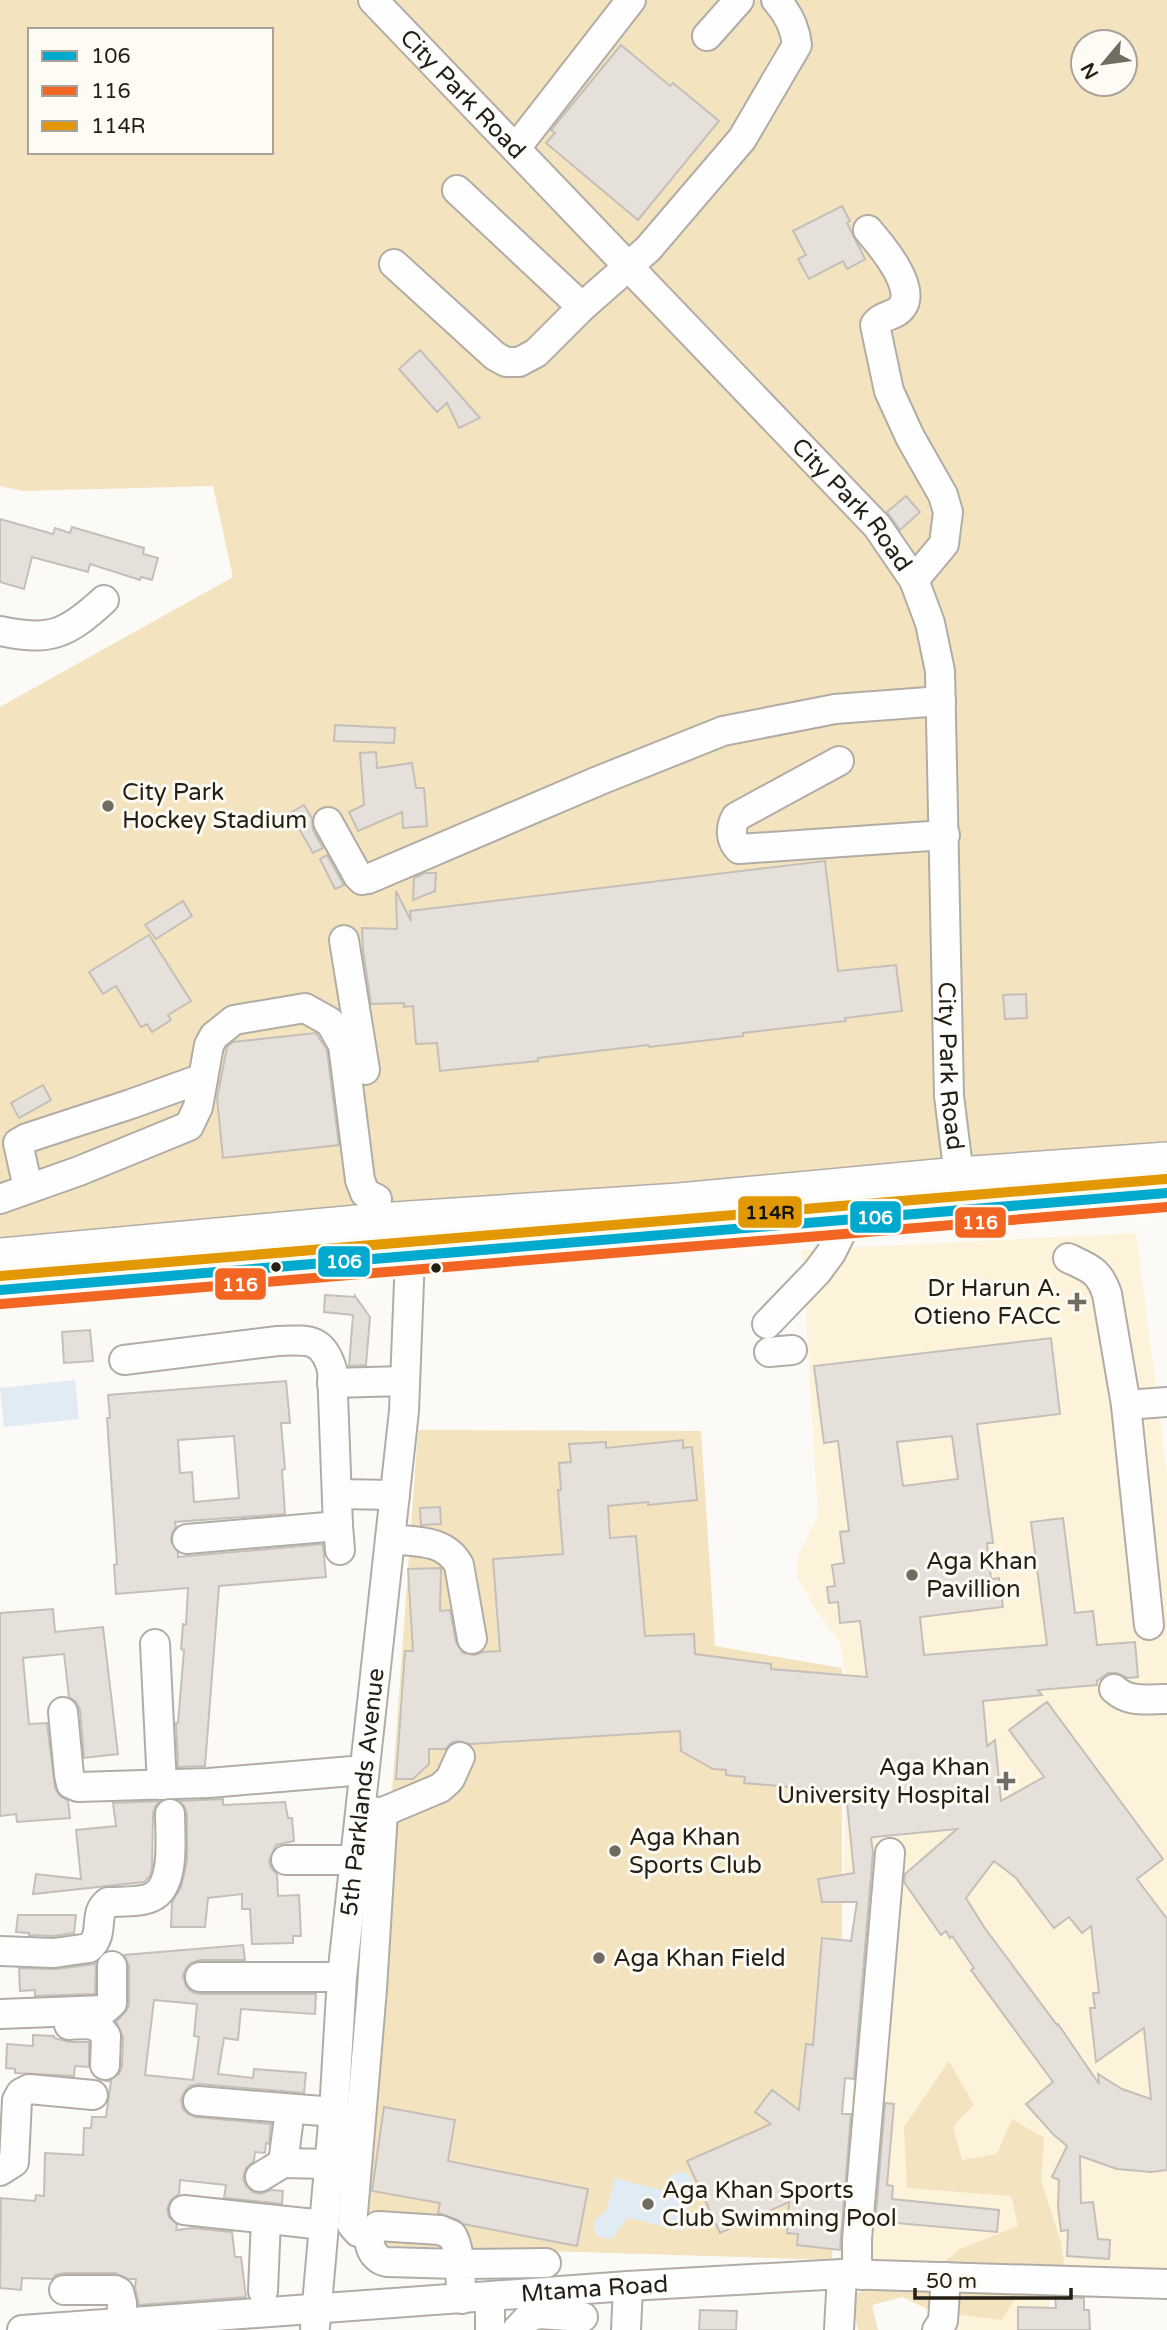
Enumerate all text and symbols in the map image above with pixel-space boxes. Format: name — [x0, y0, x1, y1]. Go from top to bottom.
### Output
street label: City Park Road — [394, 23, 531, 165]
legend — [28, 28, 273, 154]
north arrow — [1069, 28, 1139, 98]
text: 106 — [91, 44, 131, 69]
text: N — [1077, 59, 1103, 83]
text: 116 — [91, 79, 131, 104]
text: 114R — [91, 114, 146, 139]
street label: City Park Road — [785, 432, 918, 577]
place label: City Park Hockey Stadium — [122, 778, 307, 835]
marker: City Park Hockey Stadium — [100, 798, 116, 814]
street label: City Park Road — [932, 981, 970, 1152]
line badge: 114R — [737, 1195, 803, 1229]
line badge: 106 — [849, 1200, 902, 1234]
text: 114R — [745, 1202, 795, 1224]
line badge: 116 — [954, 1206, 1007, 1239]
text: 106 — [857, 1207, 893, 1229]
text: 116 — [962, 1212, 998, 1234]
line badge: 106 — [317, 1245, 371, 1278]
text: 106 — [326, 1251, 362, 1273]
unlabelled marker — [269, 1260, 283, 1274]
unlabelled marker — [429, 1261, 443, 1275]
line badge: 116 — [214, 1267, 267, 1301]
text: 116 — [222, 1274, 258, 1296]
place label: Dr Harun A. Otieno FACC — [914, 1274, 1061, 1331]
marker: Dr Harun A. Otieno FACC — [1067, 1292, 1087, 1312]
place label: Aga Khan Pavillion — [926, 1547, 1037, 1604]
marker: Aga Khan Pavillion — [904, 1567, 920, 1583]
street label: 5th Parklands Avenue — [335, 1667, 391, 1918]
place label: Aga Khan University Hospital — [777, 1753, 990, 1810]
marker: Aga Khan University Hospital — [996, 1771, 1016, 1791]
place label: Aga Khan Sports Club — [629, 1823, 762, 1880]
marker: Aga Khan Sports Club — [607, 1843, 623, 1859]
place label: Aga Khan Field — [613, 1944, 786, 1973]
marker: Aga Khan Field — [591, 1950, 607, 1966]
place label: Aga Khan Sports Club Swimming Pool — [662, 2176, 897, 2233]
marker: Aga Khan Sports Club Swimming Pool — [640, 2196, 656, 2212]
scale bar — [915, 2256, 1071, 2300]
text: 50 m — [926, 2269, 977, 2294]
street label: Mtama Road — [520, 2270, 669, 2309]

